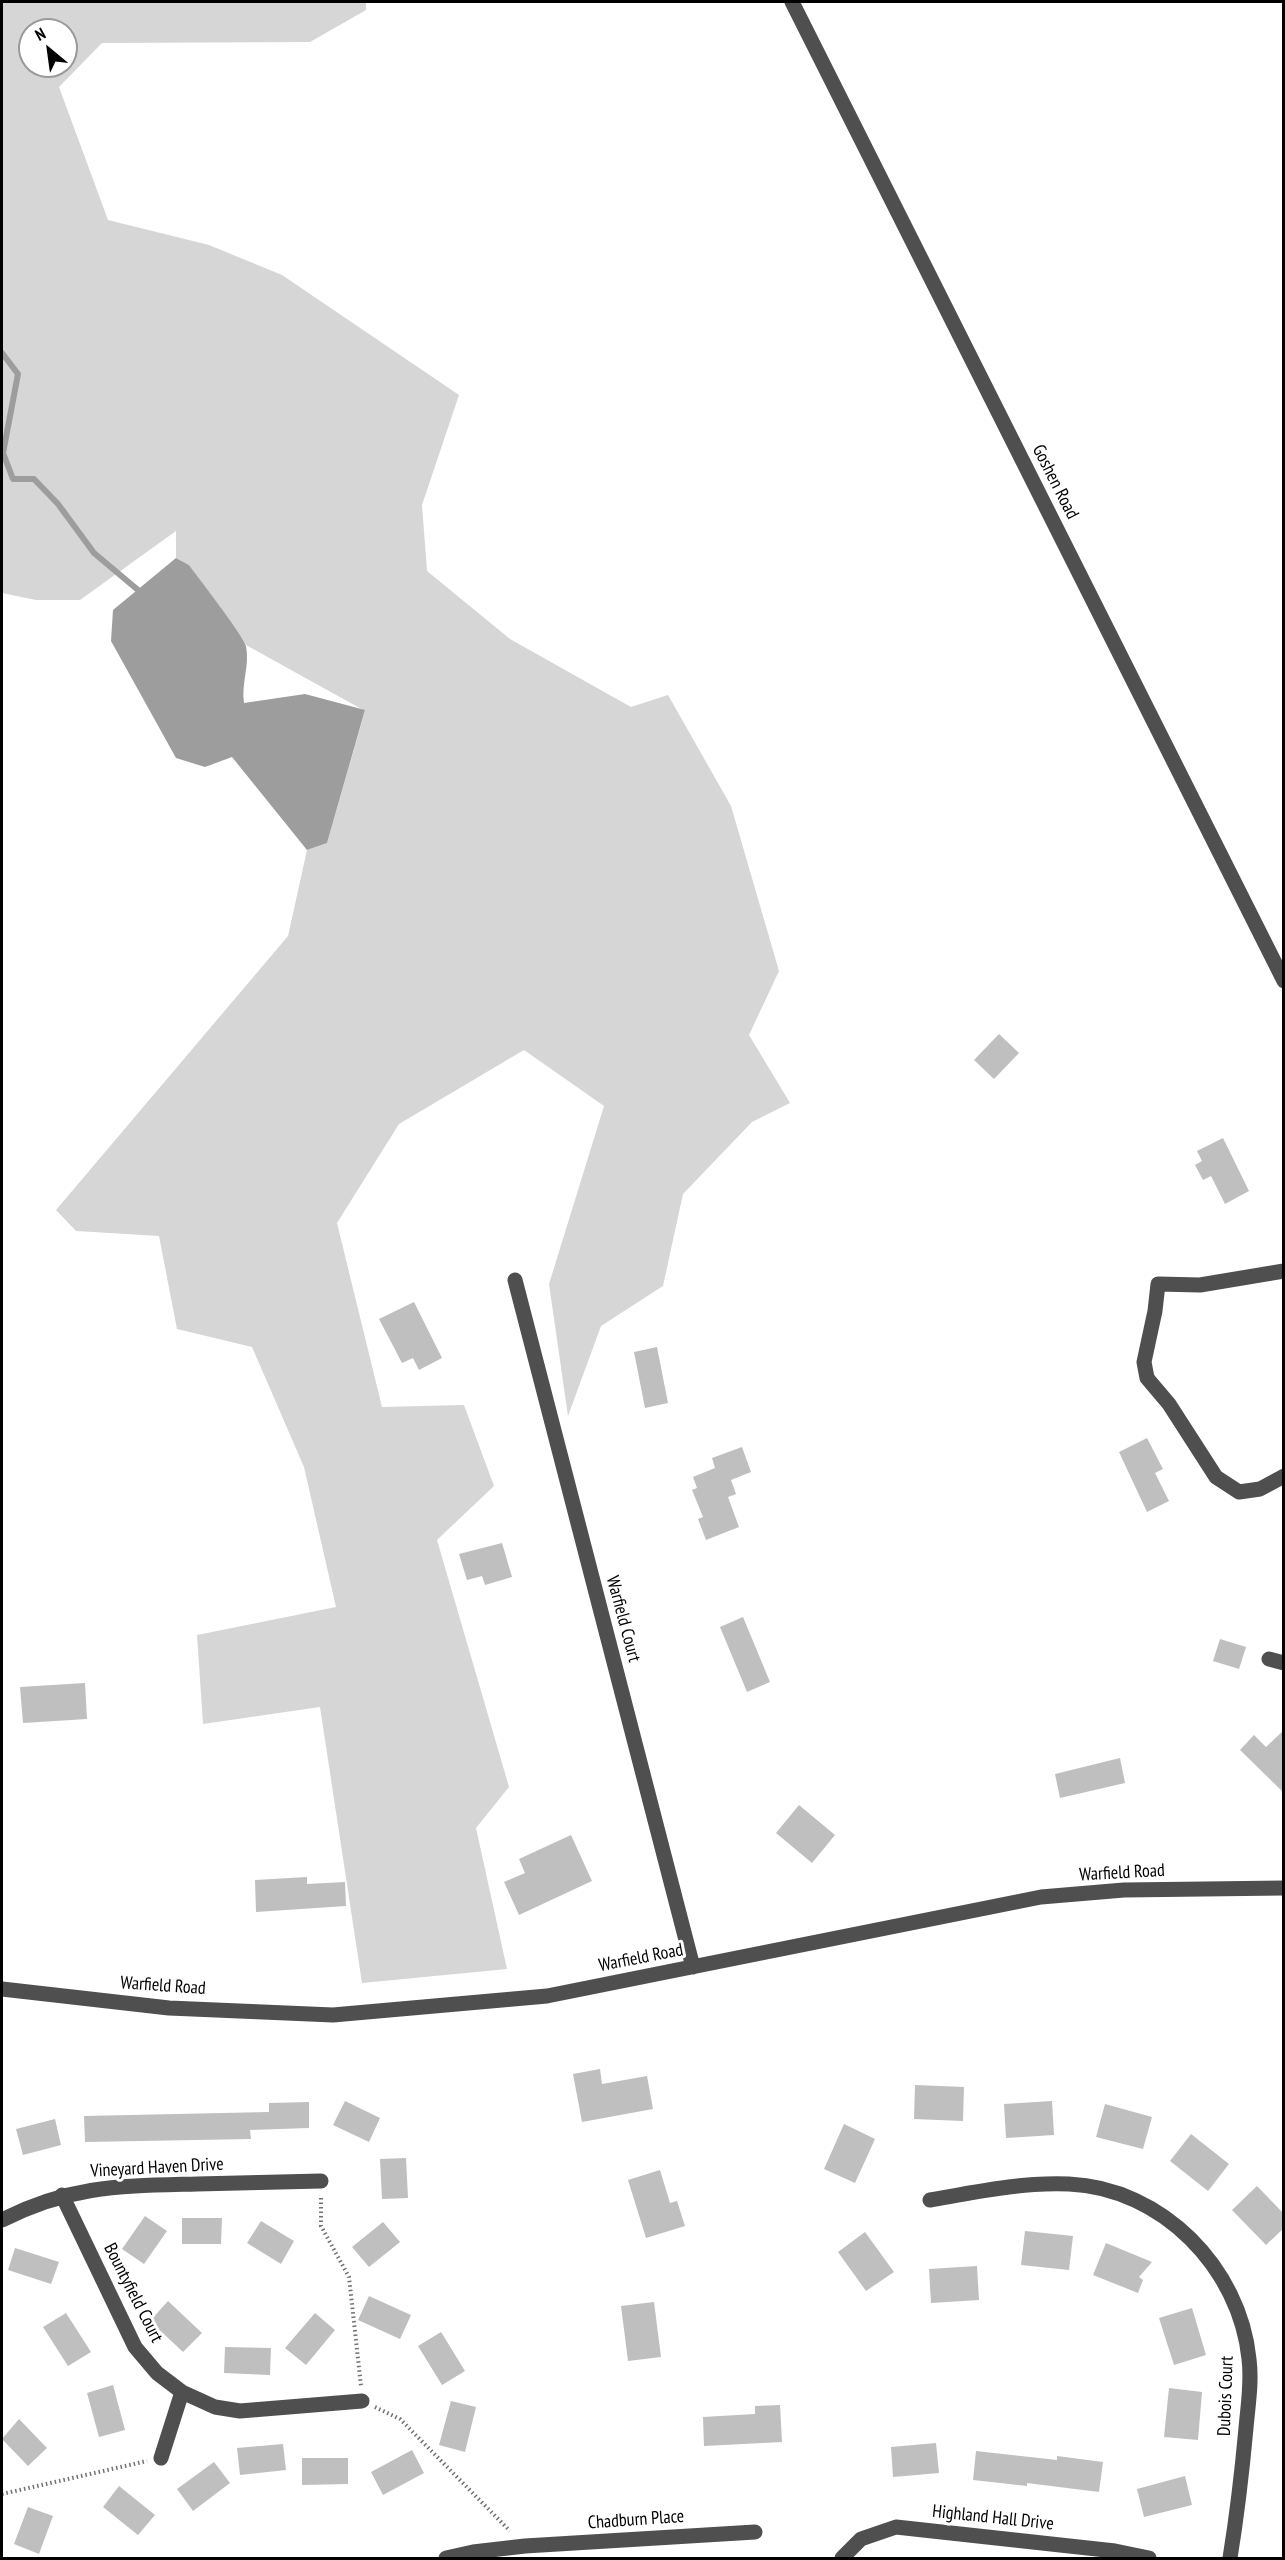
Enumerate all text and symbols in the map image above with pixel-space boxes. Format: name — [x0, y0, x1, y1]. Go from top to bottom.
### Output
north arrow — [18, 18, 78, 78]
text: N — [32, 23, 49, 45]
street label: Goshen Road — [1027, 441, 1083, 523]
street label: Warfield Court — [601, 1574, 645, 1664]
street label: Warfield Road — [1079, 1860, 1165, 1886]
street label: Warfield Road — [597, 1939, 685, 1977]
street label: Warfield Road — [120, 1972, 206, 2000]
street label: Vineyard Haven Drive — [90, 2154, 224, 2182]
street label: Bountyfield Court — [99, 2240, 167, 2346]
street label: Dubois Court — [1214, 2355, 1238, 2437]
street label: Highland Hall Drive — [931, 2501, 1055, 2535]
street label: Chadburn Place — [587, 2506, 685, 2534]

